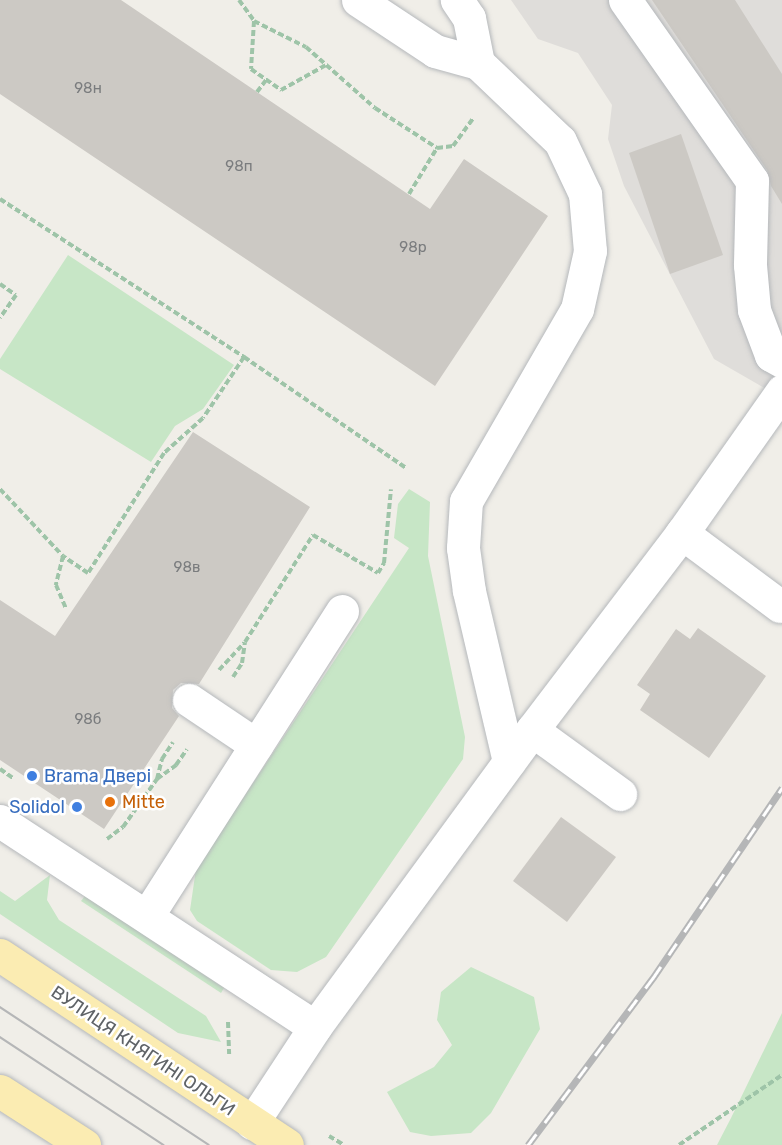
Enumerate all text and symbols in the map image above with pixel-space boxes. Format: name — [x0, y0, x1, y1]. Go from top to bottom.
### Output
house number: 98н — [74, 80, 102, 98]
house number: 98п — [225, 158, 253, 176]
house number: 98р — [399, 239, 427, 257]
house number: 98в — [174, 559, 200, 577]
house number: 98б — [74, 711, 102, 729]
place label: Brama Двері — [44, 765, 151, 787]
marker: Brama Двері — [25, 769, 39, 783]
place label: Mitte — [122, 791, 165, 813]
marker: Mitte — [103, 795, 117, 809]
place label: Solidol — [9, 796, 65, 818]
marker: Solidol — [70, 800, 84, 814]
street label: ВУЛИЦЯ КНЯГИНІ ОЛЬГИ — [47, 981, 239, 1121]

